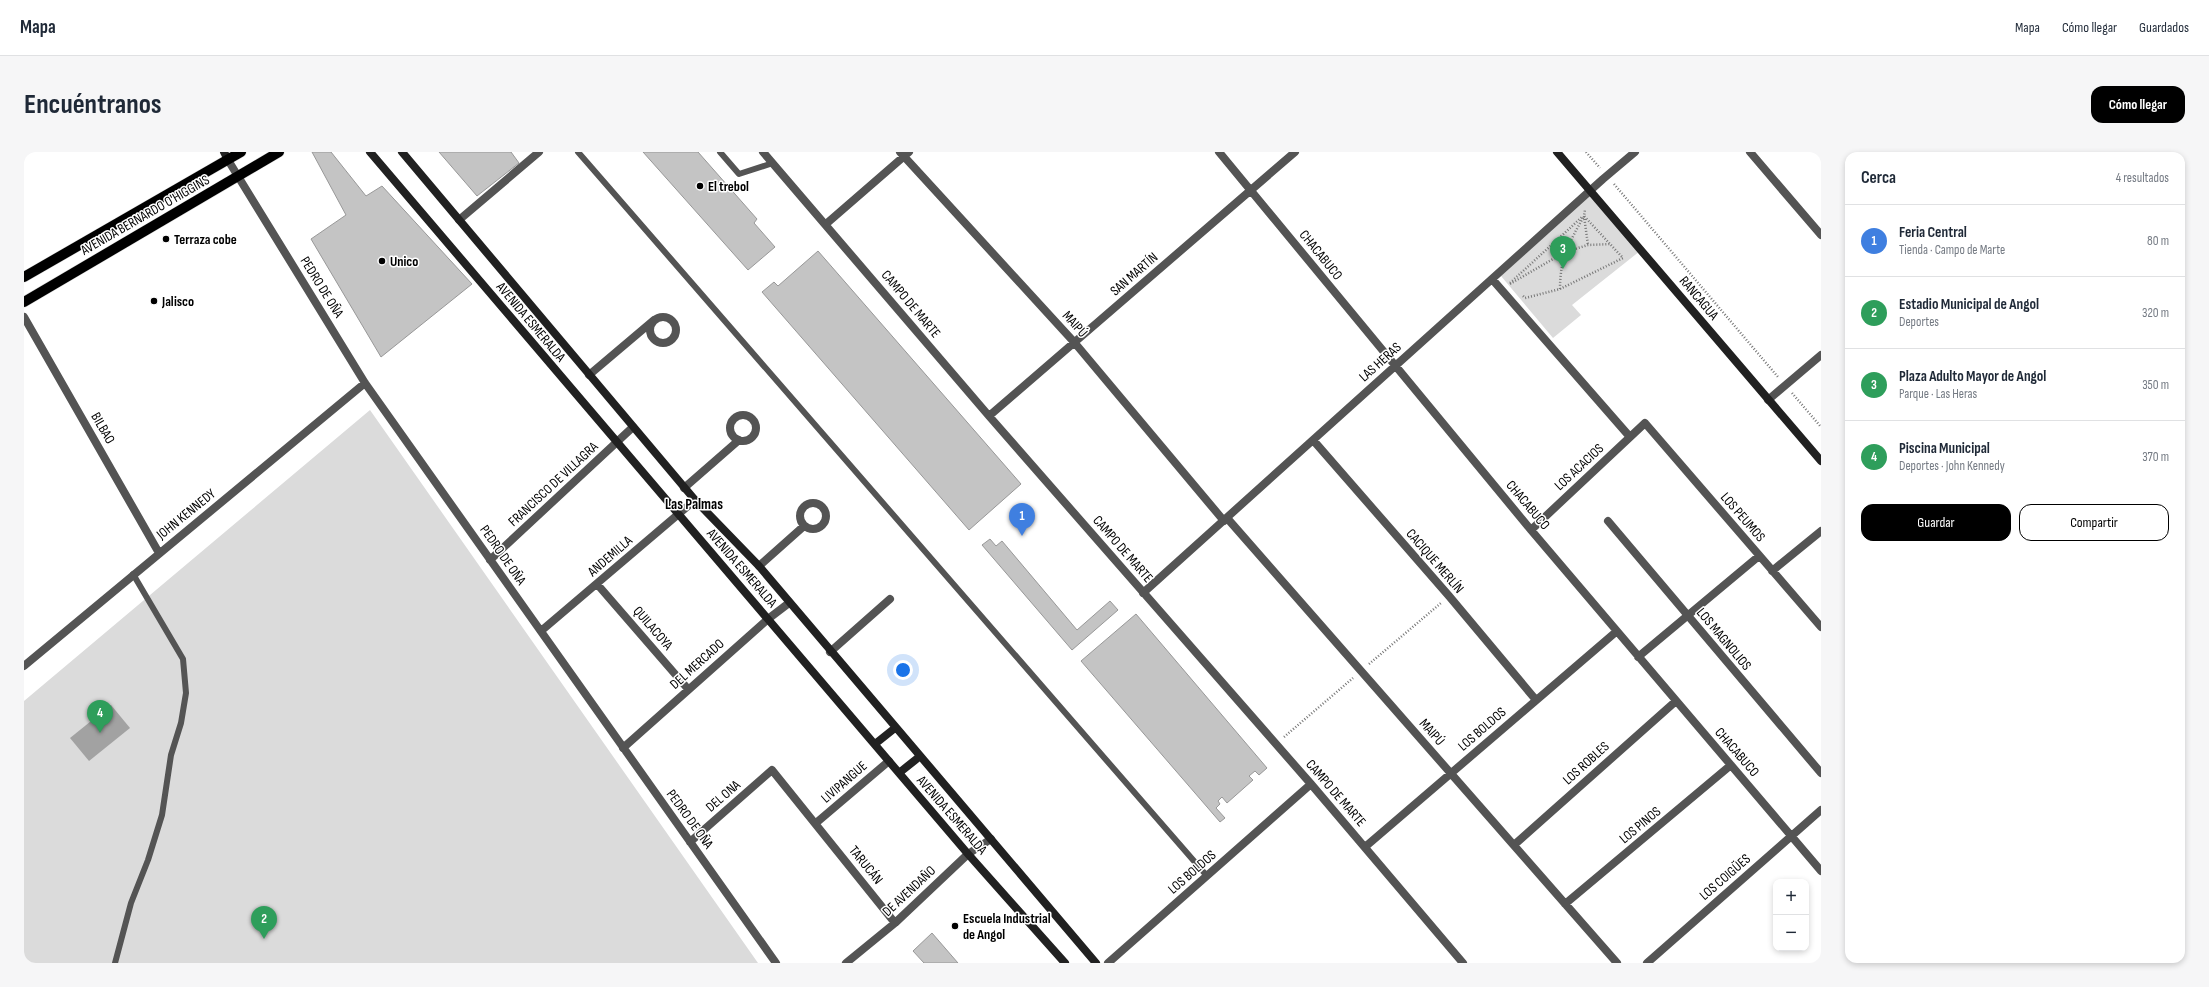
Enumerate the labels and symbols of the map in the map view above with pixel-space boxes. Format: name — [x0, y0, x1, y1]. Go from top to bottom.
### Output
street label: AVENIDA BERNARDO O'HIGGINS — [77, 171, 212, 259]
place label: El trebol — [708, 178, 749, 195]
marker: El trebol — [695, 181, 705, 191]
street label: CHACABUCO — [1296, 227, 1346, 283]
place label: Terraza cobe — [174, 231, 237, 248]
marker: Terraza cobe — [161, 234, 171, 244]
pin: 3 — [1550, 236, 1576, 269]
street label: SAN MARTÍN — [1107, 249, 1161, 299]
street label: PEDRO DE OÑA — [297, 253, 348, 322]
place label: Unico — [390, 253, 418, 270]
marker: Unico — [377, 256, 387, 266]
street label: CAMPO DE MARTE — [878, 267, 944, 341]
street label: RANCAGUA — [1676, 273, 1723, 324]
street label: AVENIDA ESMERALDA — [492, 278, 570, 366]
place label: Jalisco — [161, 293, 194, 310]
marker: Jalisco — [149, 296, 159, 306]
street label: MAIPÚ — [1059, 307, 1091, 341]
street label: LAS HERAS — [1355, 339, 1405, 385]
street label: BILBAO — [87, 409, 119, 447]
street label: FRANCISCO DE VILLAGRA — [505, 437, 602, 530]
street label: LOS ACACIOS — [1551, 440, 1607, 494]
street label: CHACABUCO — [1502, 477, 1554, 533]
street label: JOHN KENNEDY — [152, 485, 219, 544]
street label: LOS PEUMOS — [1717, 489, 1769, 545]
district label: Las Palmas — [665, 495, 723, 514]
pin: 1 — [1009, 503, 1035, 536]
street label: CAMPO DE MARTE — [1089, 512, 1157, 586]
street label: PEDRO DE OÑA — [476, 522, 530, 589]
street label: AVENIDA ESMERALDA — [703, 524, 781, 612]
street label: CACIQUE MERLÍN — [1402, 525, 1468, 597]
street label: ANDEMILLA — [584, 531, 636, 581]
street label: QUILACOYA — [629, 603, 677, 654]
street label: LOS MAGNOLIOS — [1693, 604, 1755, 674]
street label: DEL MERCADO — [666, 635, 728, 693]
your location — [893, 660, 913, 680]
pin: 4 — [87, 700, 113, 733]
street label: LOS BOLDOS — [1455, 704, 1509, 754]
street label: MAIPÚ — [1416, 715, 1448, 749]
street label: CHACABUCO — [1711, 724, 1763, 780]
street label: LOS ROBLES — [1559, 738, 1613, 788]
street label: CAMPO DE MARTE — [1302, 756, 1370, 830]
street label: LIVIPANGUE — [817, 757, 871, 807]
street label: AVENIDA ESMERALDA — [913, 771, 991, 859]
street label: DEL ONA — [702, 776, 744, 816]
street label: PEDRO DE OÑA — [663, 786, 718, 853]
street label: LOS PINOS — [1616, 803, 1664, 847]
street label: TARUCÁN — [845, 842, 887, 888]
street label: LOS BOLDOS — [1165, 847, 1219, 897]
street label: LOS COIGÜES — [1696, 850, 1754, 904]
street label: DE AVENDAÑO — [879, 862, 939, 920]
pin: 2 — [251, 906, 277, 939]
place label: Escuela Industrial de Angol — [963, 910, 1051, 943]
marker: Escuela Industrial de Angol — [950, 921, 960, 931]

